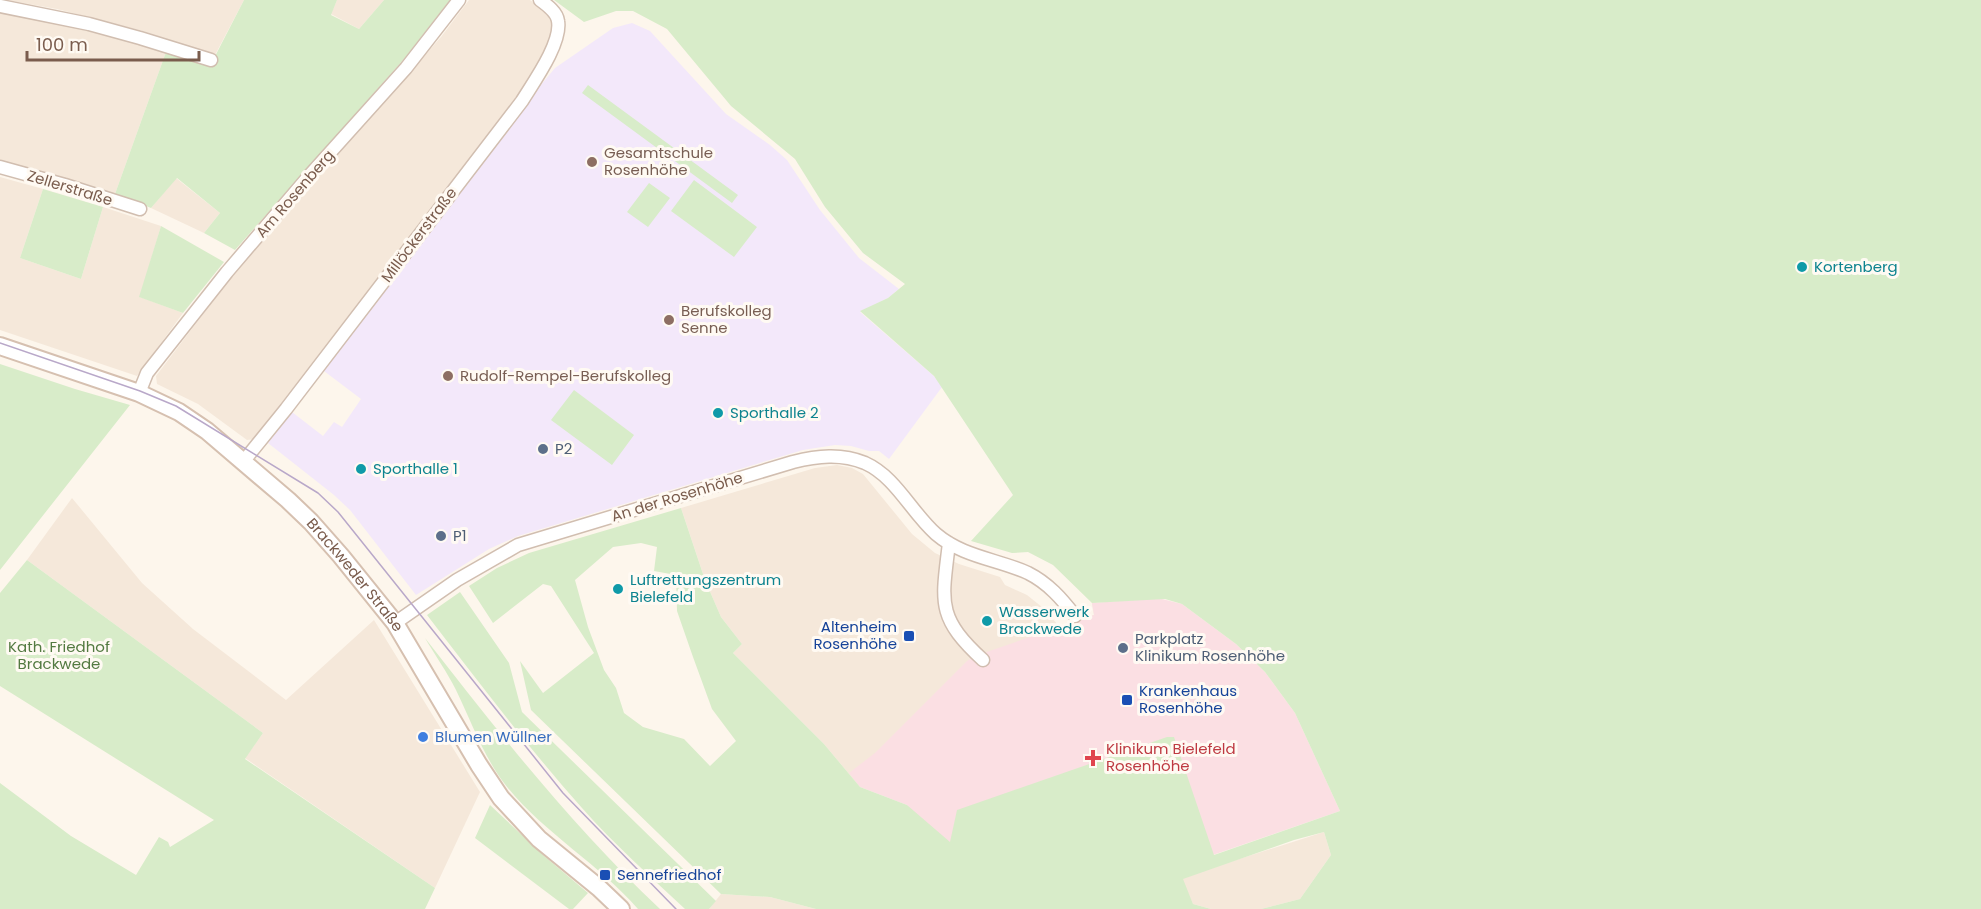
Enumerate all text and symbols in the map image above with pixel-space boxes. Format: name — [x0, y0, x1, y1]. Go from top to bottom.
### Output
scale bar — [27, 24, 200, 62]
text: 100 m — [36, 32, 88, 57]
place label: Gesamtschule Rosenhöhe — [604, 142, 713, 180]
street label: Am Rosenberg — [251, 145, 339, 242]
marker: Gesamtschule Rosenhöhe — [585, 155, 599, 169]
street label: Zellerstraße — [25, 165, 115, 210]
street label: Millöckerstraße — [376, 183, 461, 286]
place label: Kortenberg — [1814, 256, 1898, 277]
marker: Kortenberg — [1795, 260, 1809, 274]
place label: Berufskolleg Senne — [681, 300, 772, 338]
marker: Berufskolleg Senne — [662, 313, 676, 327]
place label: Rudolf-Rempel-Berufskolleg — [460, 365, 671, 386]
marker: Rudolf-Rempel-Berufskolleg — [441, 369, 455, 383]
place label: Sporthalle 2 — [730, 402, 819, 423]
marker: Sporthalle 2 — [711, 406, 725, 420]
place label: P2 — [555, 438, 572, 459]
marker: P2 — [536, 442, 550, 456]
place label: Sporthalle 1 — [373, 458, 458, 479]
marker: Sporthalle 1 — [354, 462, 368, 476]
street label: An der Rosenhöhe — [609, 467, 745, 526]
street label: Brackweder Straße — [302, 513, 409, 635]
place label: P1 — [453, 525, 467, 546]
marker: P1 — [434, 529, 448, 543]
place label: Luftrettungszentrum Bielefeld — [630, 569, 781, 607]
marker: Luftrettungszentrum Bielefeld — [611, 582, 625, 596]
place label: Wasserwerk Brackwede — [999, 601, 1090, 639]
marker: Wasserwerk Brackwede — [980, 614, 994, 628]
place label: Altenheim Rosenhöhe — [813, 616, 897, 654]
place label: Parkplatz Klinikum Rosenhöhe — [1135, 628, 1285, 666]
marker: Altenheim Rosenhöhe — [902, 629, 916, 643]
park label: Kath. Friedhof Brackwede — [8, 636, 110, 674]
marker: Parkplatz Klinikum Rosenhöhe — [1116, 641, 1130, 655]
place label: Krankenhaus Rosenhöhe — [1139, 680, 1237, 718]
marker: Krankenhaus Rosenhöhe — [1120, 693, 1134, 707]
place label: Blumen Wüllner — [435, 726, 552, 747]
marker: Blumen Wüllner — [416, 730, 430, 744]
place label: Klinikum Bielefeld Rosenhöhe — [1106, 738, 1236, 776]
marker: Klinikum Bielefeld Rosenhöhe — [1084, 749, 1102, 767]
place label: Sennefriedhof — [617, 864, 721, 885]
marker: Sennefriedhof — [598, 868, 612, 882]

